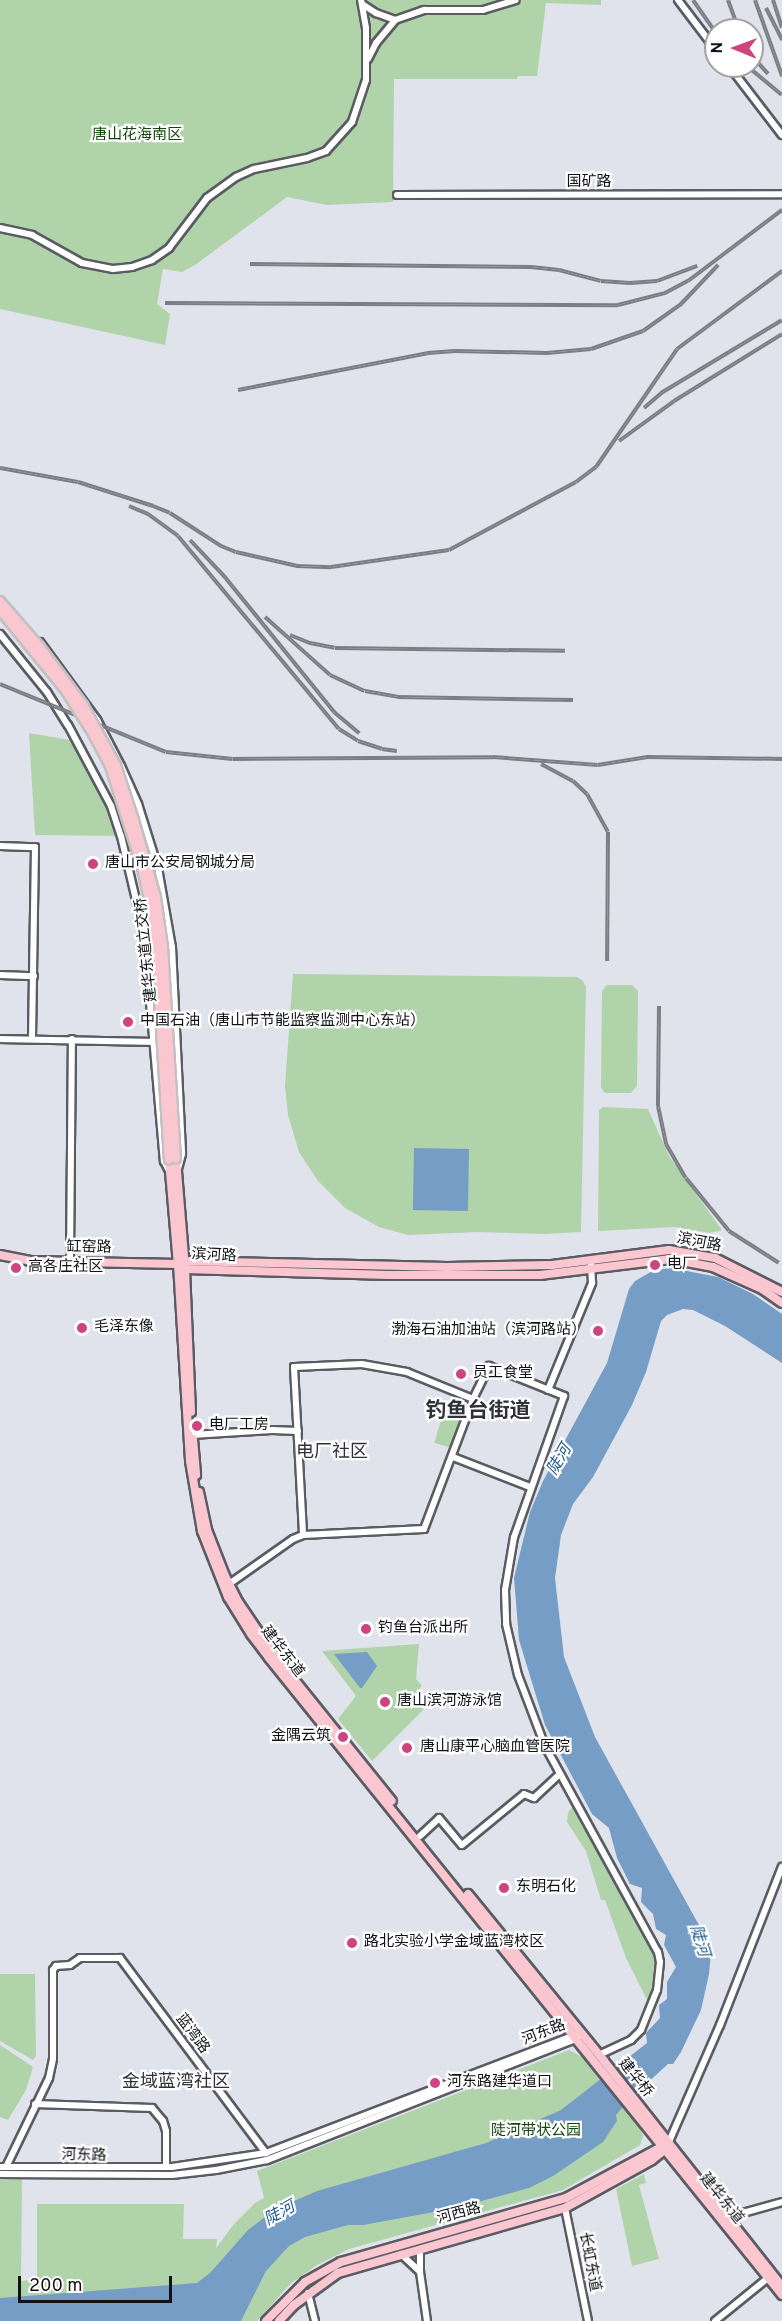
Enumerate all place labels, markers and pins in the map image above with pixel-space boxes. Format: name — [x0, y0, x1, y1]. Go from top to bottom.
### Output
place label: 唐山市公安局钢城分局 — [105, 855, 255, 873]
marker: 唐山市公安局钢城分局 — [86, 857, 100, 871]
place label: 中国石油（唐山市节能监察监测中心东站） — [140, 1013, 425, 1031]
marker: 中国石油（唐山市节能监察监测中心东站） — [121, 1015, 135, 1029]
place label: 电厂 — [667, 1256, 697, 1274]
marker: 电厂 — [648, 1258, 662, 1272]
place label: 高各庄社区 — [28, 1259, 103, 1277]
marker: 高各庄社区 — [9, 1261, 23, 1275]
place label: 毛泽东像 — [94, 1319, 154, 1337]
marker: 毛泽东像 — [75, 1321, 89, 1335]
place label: 渤海石油加油站（滨河路站） — [391, 1322, 586, 1340]
marker: 渤海石油加油站（滨河路站） — [591, 1324, 605, 1338]
place label: 员工食堂 — [473, 1365, 533, 1383]
marker: 员工食堂 — [454, 1367, 468, 1381]
place label: 电厂工房 — [209, 1417, 269, 1435]
marker: 电厂工房 — [190, 1419, 204, 1433]
place label: 钓鱼台派出所 — [378, 1620, 468, 1638]
marker: 钓鱼台派出所 — [359, 1622, 373, 1636]
place label: 唐山滨河游泳馆 — [397, 1693, 502, 1711]
marker: 唐山滨河游泳馆 — [378, 1695, 392, 1709]
place label: 金隅云筑 — [271, 1728, 331, 1746]
marker: 金隅云筑 — [336, 1730, 350, 1744]
marker: 唐山康平心脑血管医院 — [398, 1739, 416, 1757]
place label: 唐山康平心脑血管医院 — [420, 1739, 570, 1757]
place label: 东明石化 — [516, 1879, 576, 1897]
marker: 东明石化 — [497, 1881, 511, 1895]
place label: 路北实验小学金域蓝湾校区 — [364, 1934, 544, 1952]
marker: 路北实验小学金域蓝湾校区 — [345, 1936, 359, 1950]
place label: 河东路建华道口 — [447, 2074, 552, 2092]
marker: 河东路建华道口 — [428, 2076, 442, 2090]

